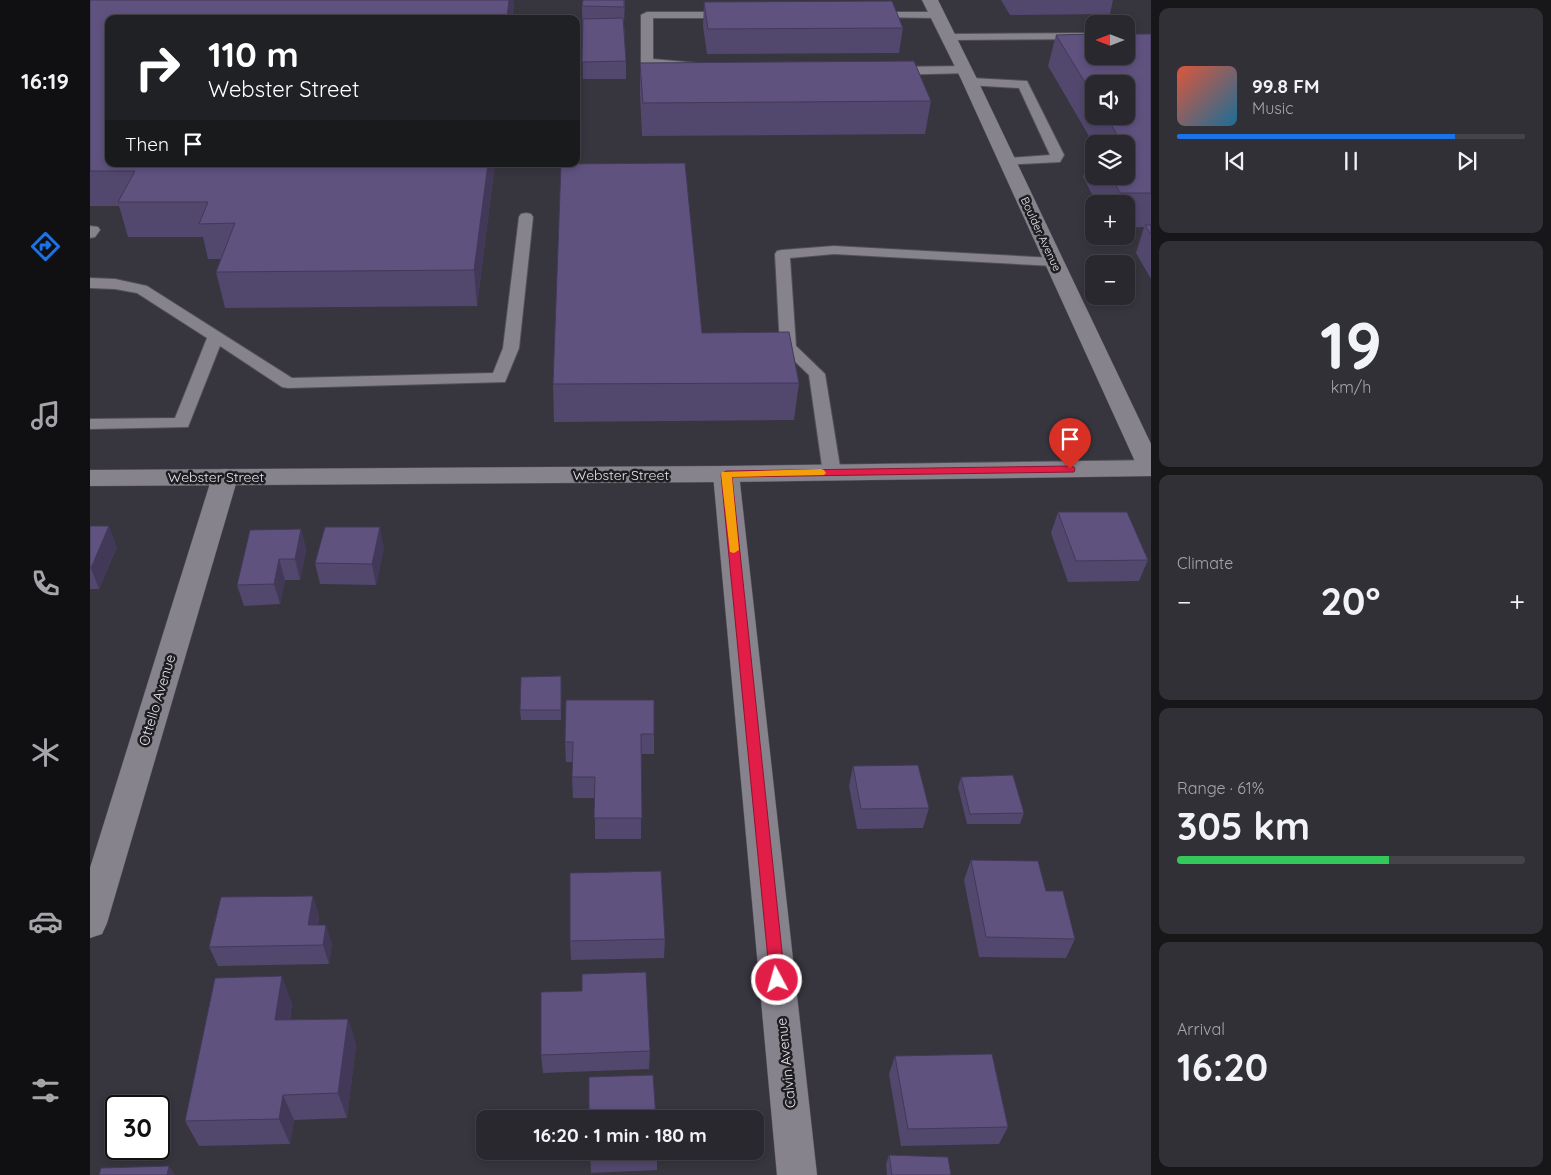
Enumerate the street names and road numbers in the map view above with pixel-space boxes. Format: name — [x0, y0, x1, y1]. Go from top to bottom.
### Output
street label: Boulder Avenue — [1018, 195, 1064, 273]
street label: Webster Street — [573, 466, 669, 484]
street label: Webster Street — [168, 468, 264, 486]
street label: Ottello Avenue — [135, 652, 179, 748]
street label: Calvin Avenue — [772, 1017, 800, 1109]

